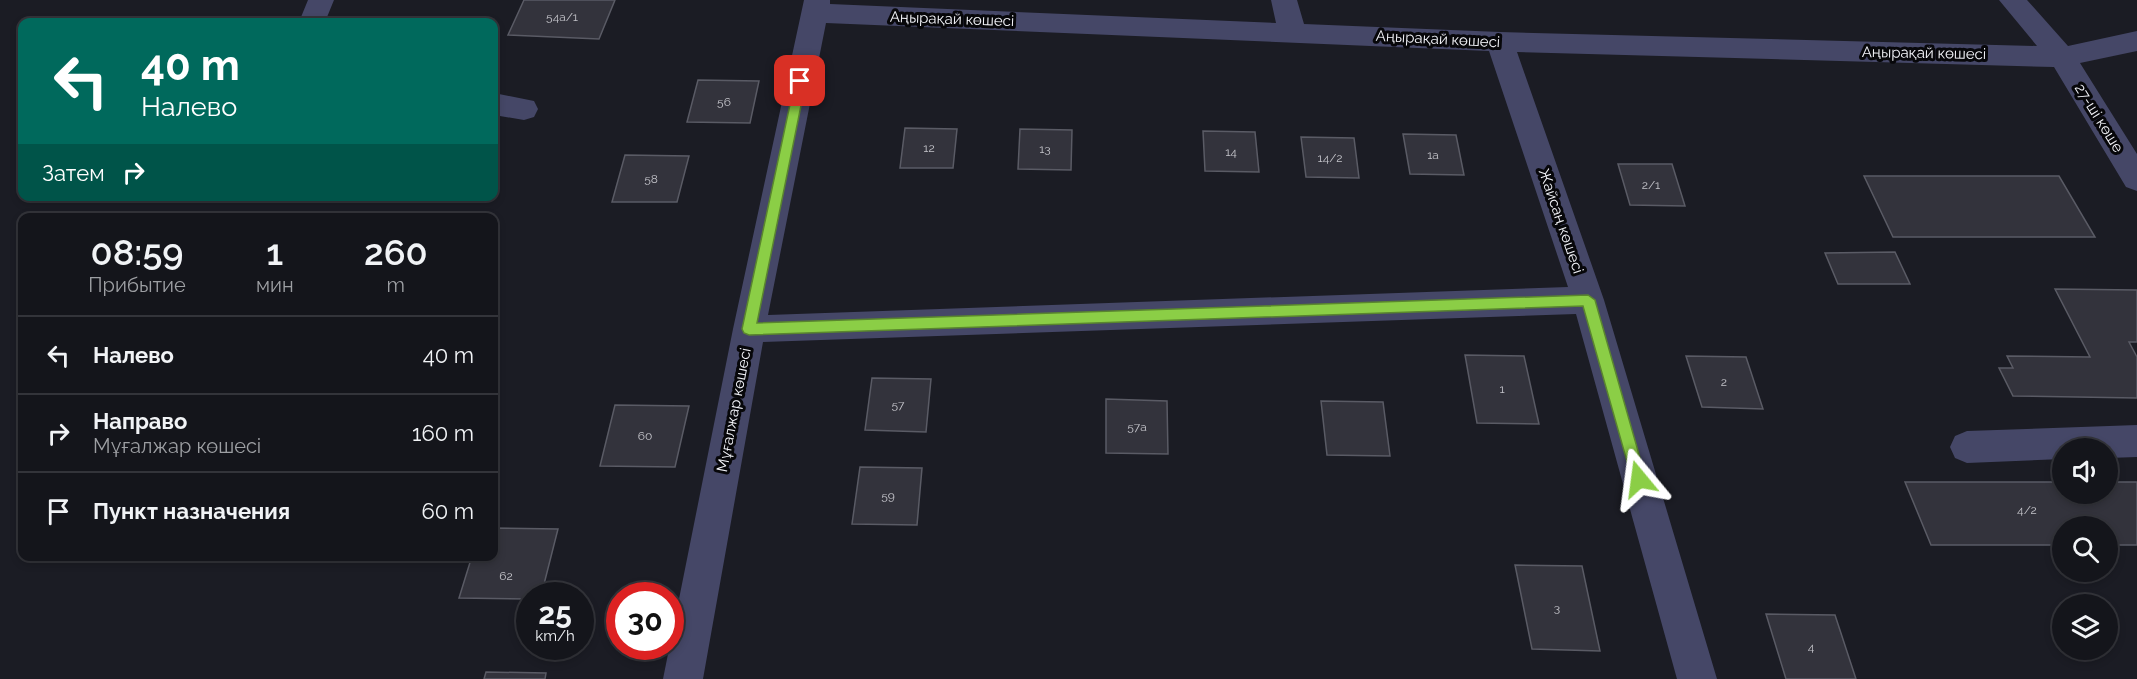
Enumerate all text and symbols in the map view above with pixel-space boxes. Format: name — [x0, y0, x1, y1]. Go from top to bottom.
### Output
street label: Аңырақай көшесі — [889, 8, 1015, 30]
house number: 54а/1 — [546, 10, 578, 24]
street label: Аңырақай көшесі — [1375, 27, 1501, 51]
text: 40 m — [141, 41, 240, 90]
icon: left — [42, 42, 120, 120]
street label: Аңырақай көшесі — [1862, 43, 1986, 63]
pin — [774, 55, 825, 106]
icon: arrive — [783, 64, 816, 97]
street label: 27-ші көше — [2071, 80, 2127, 156]
text: Налево — [141, 91, 237, 122]
house number: 56 — [717, 95, 731, 109]
house number: 12 — [923, 141, 935, 155]
house number: 13 — [1039, 142, 1051, 156]
house number: 14 — [1225, 145, 1237, 159]
house number: 1а — [1427, 148, 1439, 162]
house number: 14/2 — [1318, 151, 1342, 165]
icon: right — [117, 156, 150, 189]
text: Затем — [42, 160, 105, 186]
street label: Жайсаң көшесі — [1535, 166, 1587, 276]
house number: 58 — [644, 172, 658, 186]
house number: 2/1 — [1642, 178, 1660, 192]
text: 08:59 — [91, 231, 183, 273]
text: 1 — [266, 231, 283, 273]
text: 260 — [364, 231, 428, 273]
text: Прибытие — [88, 273, 186, 297]
text: мин — [256, 273, 294, 297]
text: m — [387, 273, 405, 297]
icon: left — [42, 339, 75, 372]
text: Налево — [93, 342, 174, 368]
text: 40 m — [423, 342, 474, 368]
street label: Мұғалжар көшесі — [713, 346, 755, 474]
house number: 2 — [1721, 375, 1727, 389]
house number: 1 — [1499, 382, 1505, 396]
house number: 57 — [892, 398, 905, 412]
text: Направо — [93, 408, 187, 434]
icon: right — [42, 417, 75, 450]
text: 160 m — [412, 420, 474, 446]
house number: 57а — [1127, 420, 1147, 434]
house number: 60 — [638, 429, 652, 443]
text: Мұғалжар көшесі — [93, 434, 261, 458]
map controls — [2052, 438, 2118, 660]
button: sound — [2052, 438, 2118, 504]
position arrow — [1607, 447, 1671, 511]
house number: 59 — [881, 489, 895, 503]
icon: arrive — [42, 495, 75, 528]
text: Пункт назначения — [93, 498, 290, 524]
text: 60 m — [421, 498, 474, 524]
house number: 4/2 — [2017, 503, 2037, 517]
button: search — [2052, 516, 2118, 582]
house number: 62 — [499, 569, 513, 583]
speed limit sign: 30 — [606, 582, 684, 660]
button: layers — [2052, 594, 2118, 660]
text: 25 — [538, 596, 572, 631]
house number: 3 — [1554, 601, 1560, 615]
text: km/h — [535, 627, 575, 645]
house number: 4 — [1808, 640, 1815, 654]

